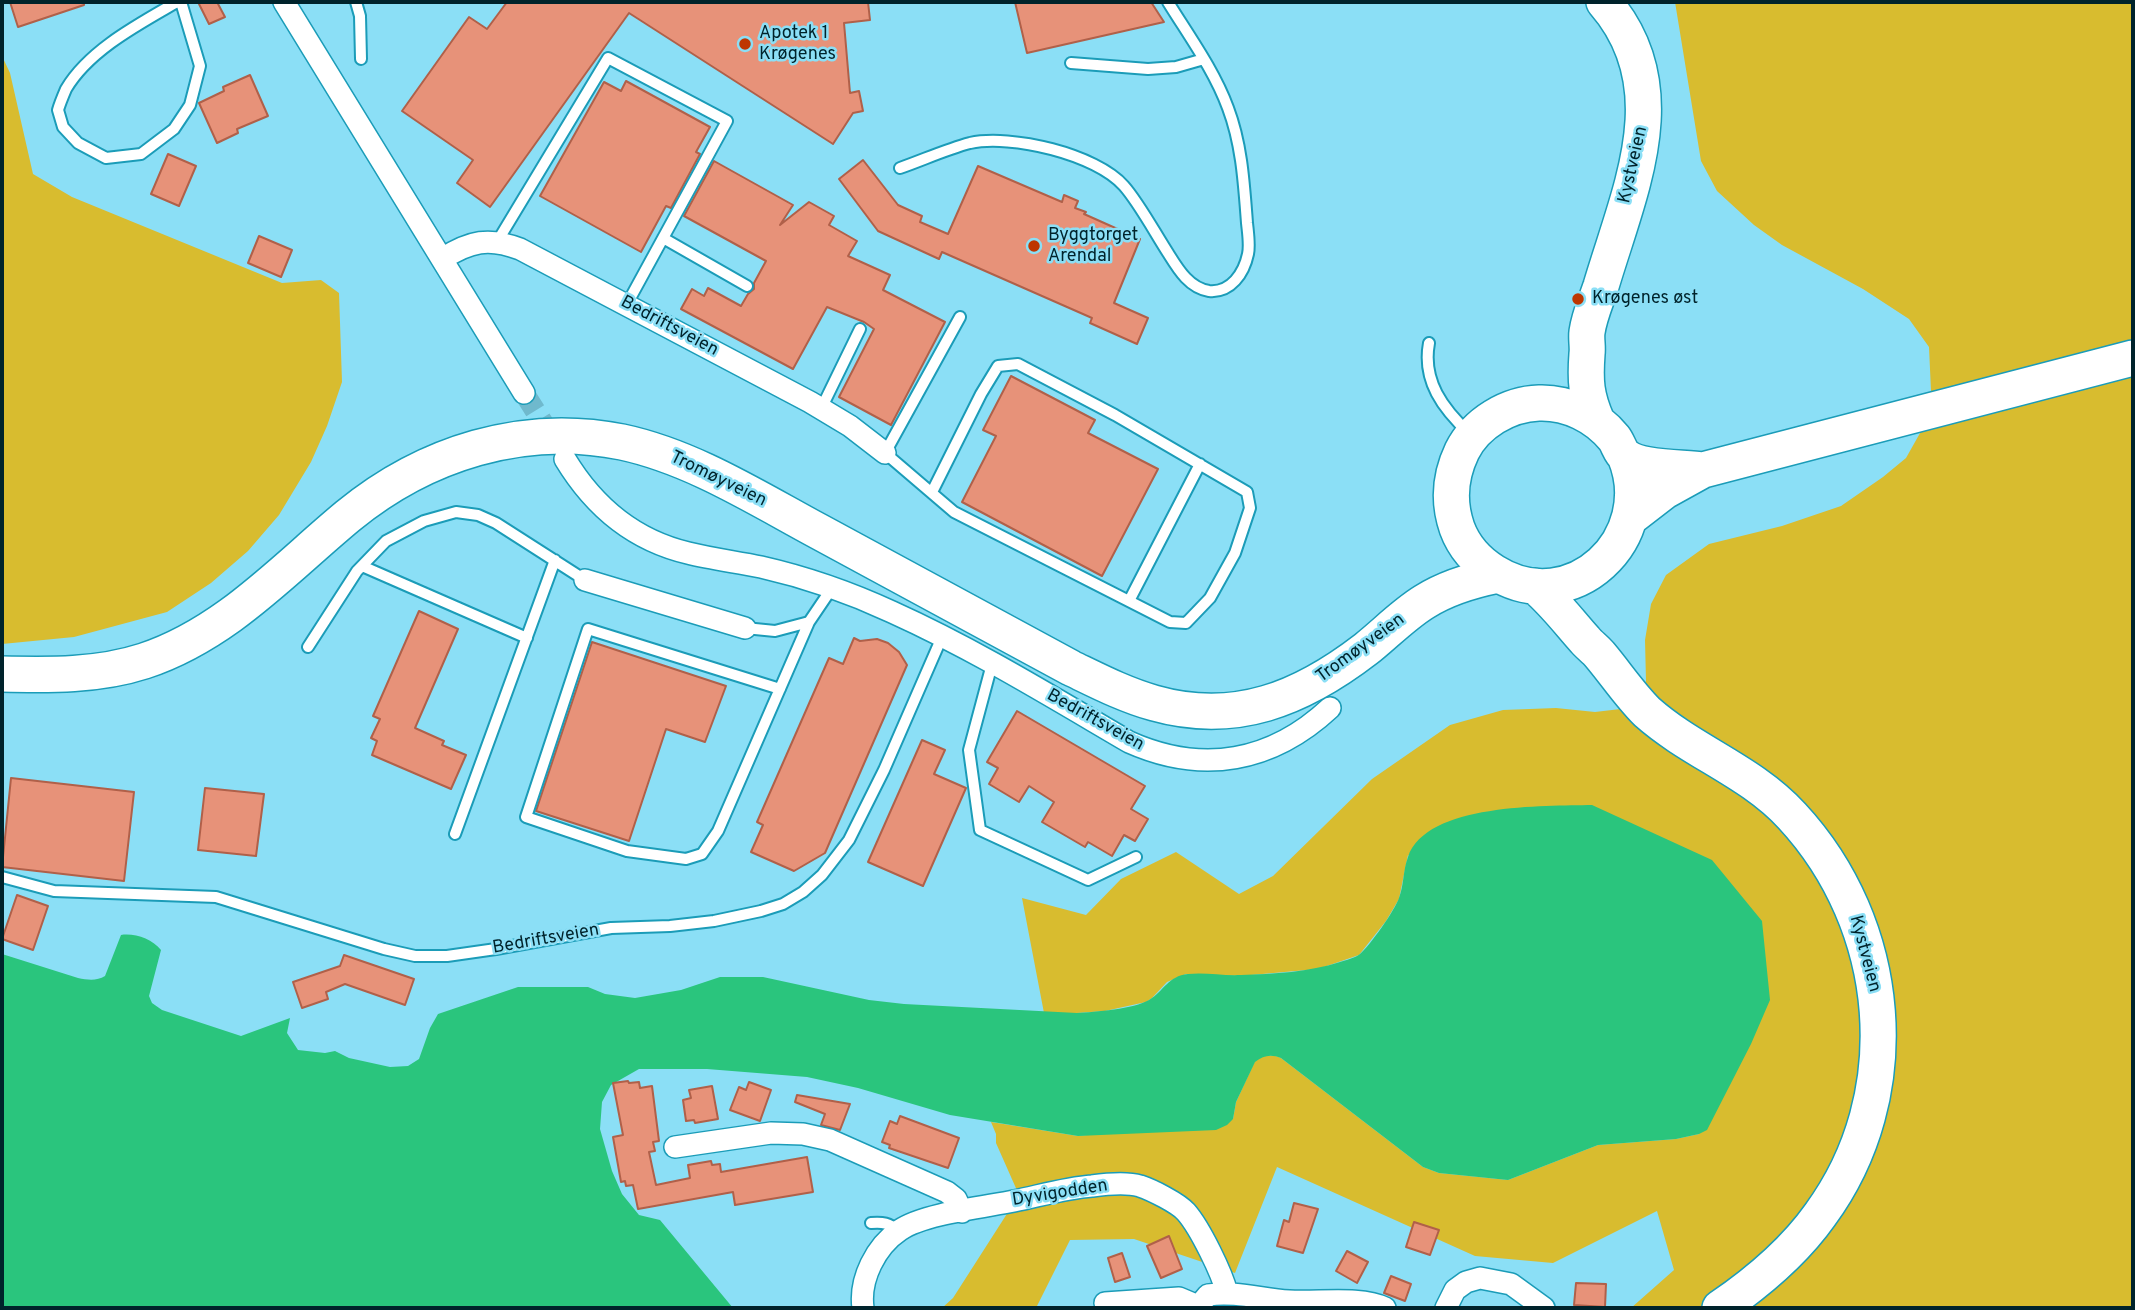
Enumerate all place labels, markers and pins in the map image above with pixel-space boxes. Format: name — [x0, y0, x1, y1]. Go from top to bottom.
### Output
place label: Apotek 1 Krøgenes — [759, 23, 836, 66]
marker: Apotek 1 Krøgenes — [737, 36, 753, 52]
place label: Byggtorget Arendal — [1048, 225, 1138, 268]
marker: Byggtorget Arendal — [1026, 238, 1042, 254]
place label: Krøgenes øst — [1592, 288, 1698, 310]
marker: Krøgenes øst — [1570, 291, 1586, 307]

